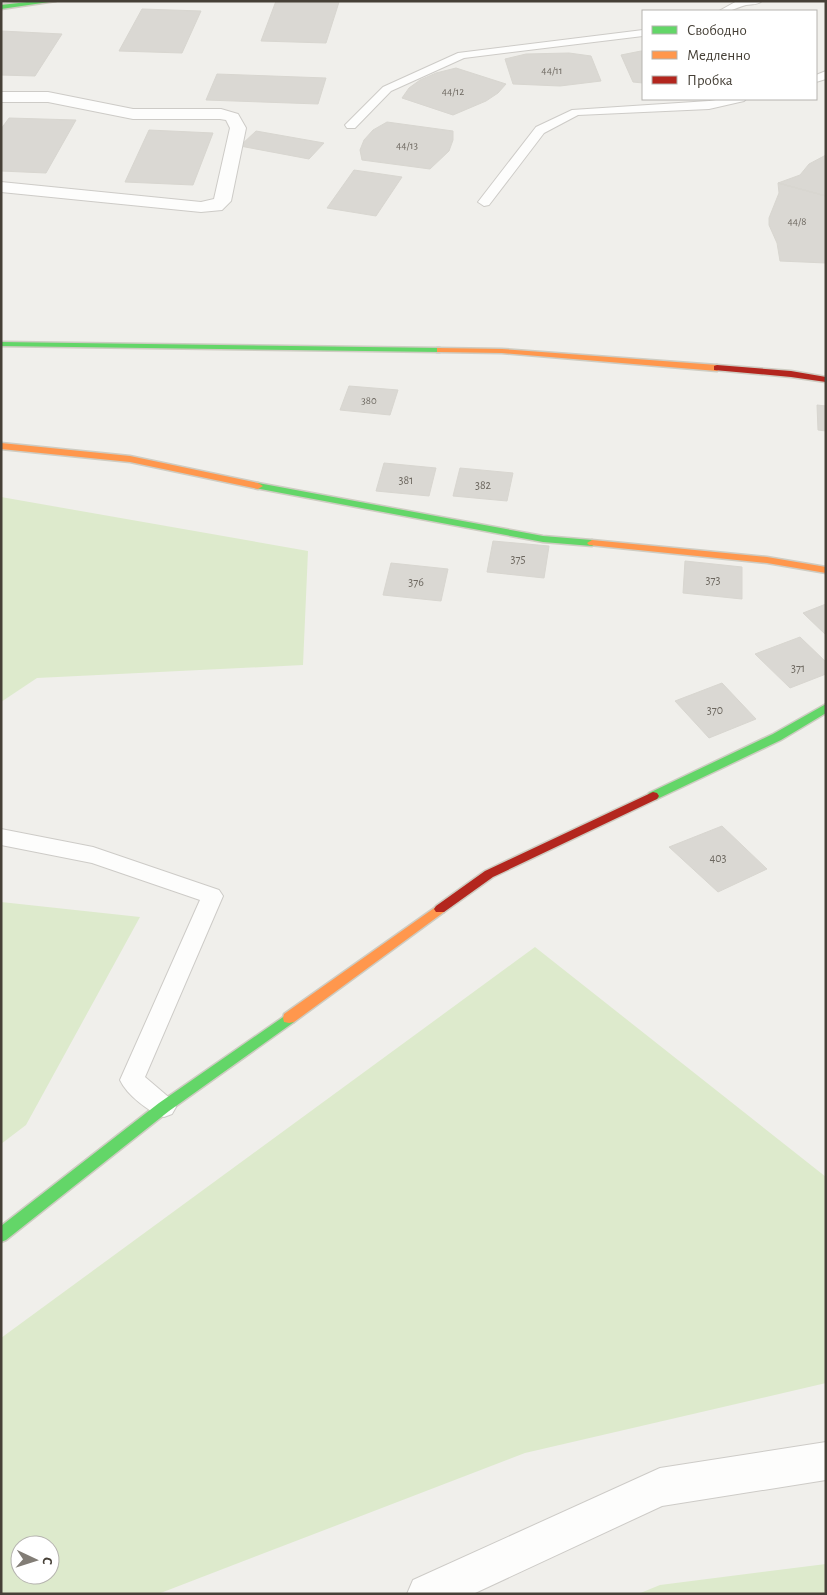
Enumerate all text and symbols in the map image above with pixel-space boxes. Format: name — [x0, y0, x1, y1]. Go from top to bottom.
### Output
legend — [642, 10, 817, 100]
text: Свободно — [687, 23, 747, 38]
text: Медленно — [687, 48, 751, 63]
house number: 44/11 — [541, 65, 563, 76]
text: Пробка — [687, 73, 733, 88]
house number: 44/12 — [442, 86, 464, 97]
house number: 44/13 — [396, 140, 418, 151]
house number: 44/8 — [788, 216, 806, 227]
house number: 380 — [361, 395, 377, 406]
house number: 381 — [399, 474, 413, 486]
house number: 382 — [475, 479, 492, 491]
house number: 375 — [511, 553, 525, 565]
house number: 373 — [706, 574, 720, 586]
house number: 376 — [408, 576, 424, 588]
house number: 371 — [791, 662, 805, 674]
house number: 370 — [707, 704, 723, 716]
house number: 403 — [709, 852, 727, 864]
north arrow — [10, 1535, 60, 1585]
text: С — [40, 1556, 54, 1565]

